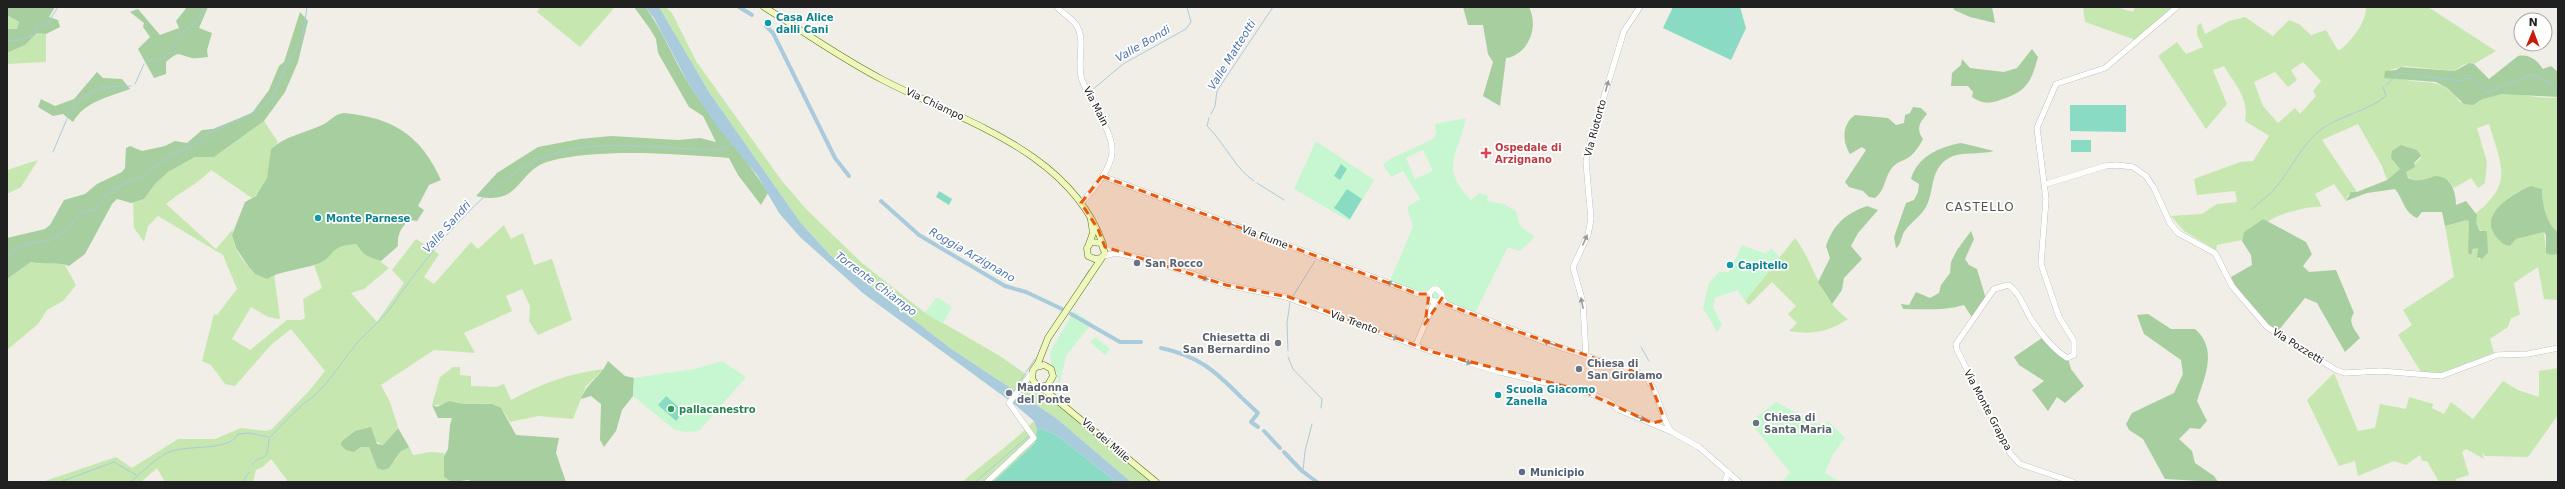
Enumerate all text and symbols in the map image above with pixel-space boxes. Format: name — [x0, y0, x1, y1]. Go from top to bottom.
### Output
place label: Casa Alice dalli Cani — [776, 12, 834, 35]
north arrow — [2513, 12, 2553, 52]
text: N — [2528, 16, 2538, 29]
marker: Casa Alice dalli Cani — [763, 18, 773, 28]
water label: Valle Matteotti — [1205, 18, 1259, 92]
water label: Valle Bondi — [1113, 23, 1173, 65]
one-way arrow — [1604, 79, 1610, 92]
street label: Via Main — [1081, 85, 1111, 127]
street label: Via Chiampo — [904, 86, 966, 122]
street label: Via Riotorto — [1582, 98, 1608, 158]
place label: Ospedale di Arzignano — [1495, 142, 1562, 165]
marker: Ospedale di Arzignano — [1480, 147, 1492, 159]
water label: Valle Sandri — [420, 198, 474, 256]
district label: CASTELLO — [1945, 200, 2015, 214]
marker: Monte Parnese — [313, 213, 323, 223]
place label: Monte Parnese — [326, 213, 411, 224]
one-way arrow — [1225, 220, 1237, 226]
street label: Via Fiume — [1240, 223, 1290, 251]
water label: Roggia Arzignano — [927, 225, 1017, 285]
one-way arrow — [1583, 233, 1589, 245]
water label: Torrente Chiampo — [833, 249, 919, 319]
marker: San Rocco — [1132, 258, 1142, 268]
place label: San Rocco — [1145, 258, 1203, 269]
marker: Capitello — [1725, 260, 1735, 270]
place label: Capitello — [1738, 260, 1788, 271]
one-way arrow — [1197, 275, 1209, 281]
one-way arrow — [1385, 281, 1397, 287]
one-way arrow — [1579, 297, 1585, 309]
street label: Via Trento — [1329, 308, 1379, 336]
street label: Via Pozzetti — [2271, 326, 2325, 366]
place label: Chiesetta di San Bernardino — [1183, 332, 1270, 355]
one-way arrow — [1388, 334, 1400, 340]
marker: Chiesetta di San Bernardino — [1273, 338, 1283, 348]
one-way arrow — [1543, 340, 1555, 346]
place label: Chiesa di San Girolamo — [1587, 358, 1663, 381]
one-way arrow — [1460, 359, 1472, 365]
marker: Chiesa di San Girolamo — [1574, 364, 1584, 374]
street label: Via Monte Grappa — [1962, 368, 2014, 452]
place label: Madonna del Ponte — [1017, 382, 1071, 405]
place label: Scuola Giacomo Zanella — [1506, 384, 1595, 407]
marker: Madonna del Ponte — [1004, 388, 1014, 398]
marker: Scuola Giacomo Zanella — [1493, 390, 1503, 400]
marker: pallacanestro — [666, 404, 676, 414]
place label: pallacanestro — [679, 404, 756, 415]
place label: Chiesa di Santa Maria — [1764, 412, 1832, 435]
one-way arrow — [1634, 415, 1645, 421]
street label: Via dei Mille — [1080, 416, 1132, 464]
marker: Chiesa di Santa Maria — [1751, 418, 1761, 428]
marker: Municipio — [1517, 467, 1527, 477]
place label: Municipio — [1530, 467, 1585, 478]

